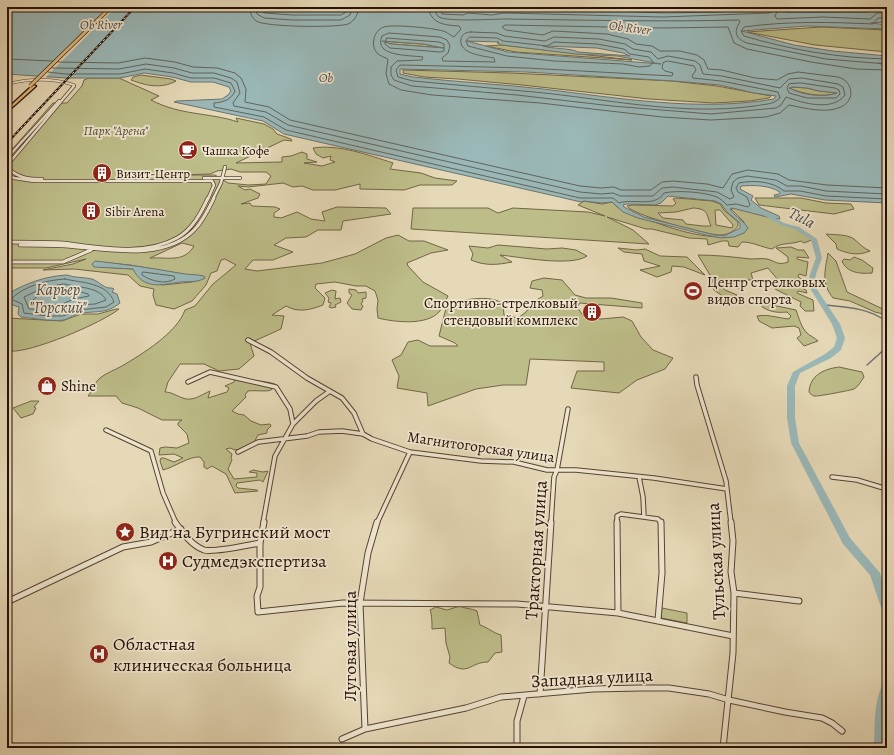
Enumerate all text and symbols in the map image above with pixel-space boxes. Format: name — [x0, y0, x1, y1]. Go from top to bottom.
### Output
water label: Ob River — [80, 16, 123, 33]
water label: Ob River — [608, 16, 652, 39]
water label: Ob — [319, 69, 333, 86]
park label: Парк "Арена" — [84, 122, 149, 139]
cafe icon: Чашка Кофе — [177, 139, 199, 161]
place label: Чашка Кофе — [202, 142, 270, 159]
building icon: Визит-Центр — [91, 162, 113, 184]
place label: Визит-Центр — [116, 165, 190, 182]
building icon: Sibir Arena — [80, 200, 102, 222]
water label: Tula — [784, 202, 819, 234]
place label: Sibir Arena — [105, 203, 164, 220]
place label: Центр стрелковых видов спорта — [707, 272, 826, 309]
water label: Карьер "Горский" — [29, 279, 87, 319]
sports icon: Центр стрелковых видов спорта — [682, 280, 704, 302]
place label: Спортивно-стрелковый стендовый комплекс — [424, 293, 578, 330]
building icon: Спортивно-стрелковый стендовый комплекс — [581, 301, 603, 323]
shop icon: Shine — [36, 375, 58, 397]
place label: Shine — [61, 376, 96, 396]
street label: Магнитогорская улица — [406, 427, 556, 467]
street label: Тракторная улица — [519, 479, 553, 621]
street label: Тульская улица — [701, 501, 731, 620]
place label: Вид на Бугринский мост — [139, 520, 330, 544]
place icon: Вид на Бугринский мост — [114, 521, 136, 543]
place label: Судмедэкспертиза — [182, 549, 327, 573]
hospital icon: Судмедэкспертиза — [157, 550, 179, 572]
street label: Луговая улица — [338, 590, 362, 702]
place label: Областная клиническая больница — [113, 632, 292, 677]
hospital icon: Областная клиническая больница — [88, 643, 110, 665]
street label: Западная улица — [530, 663, 654, 693]

